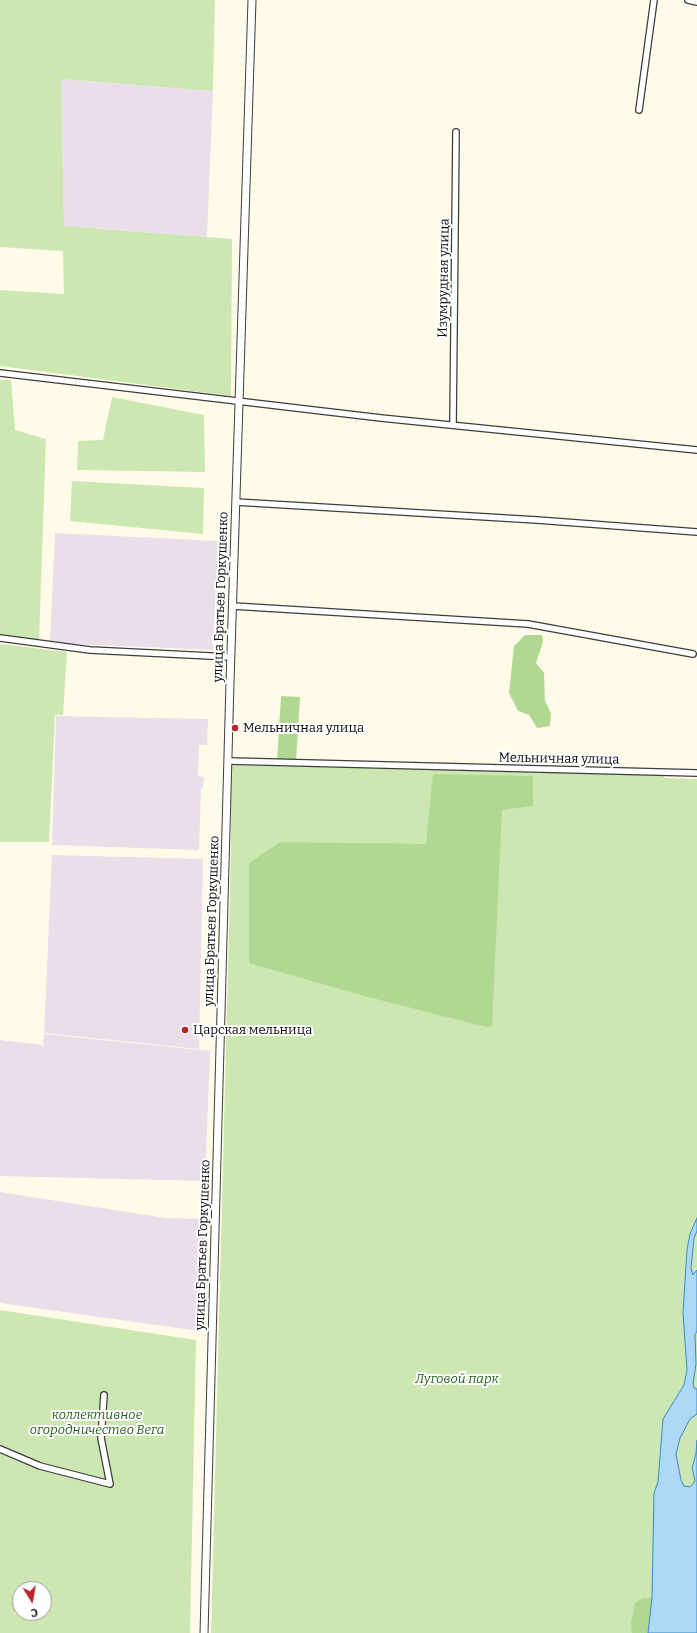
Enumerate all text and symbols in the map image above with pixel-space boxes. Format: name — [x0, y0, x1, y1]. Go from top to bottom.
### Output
street label: Изумрудная улица — [435, 218, 453, 338]
street label: улица Братьев Горкушенко — [210, 511, 232, 683]
place label: Мельничная улица — [243, 720, 364, 736]
marker: Мельничная улица — [230, 723, 240, 733]
street label: Мельничная улица — [498, 750, 620, 768]
street label: улица Братьев Горкушенко — [201, 835, 223, 1007]
place label: Царская мельница — [193, 1022, 312, 1038]
marker: Царская мельница — [180, 1025, 190, 1035]
street label: улица Братьев Горкушенко — [192, 1159, 214, 1331]
park label: Луговой парк — [415, 1371, 499, 1387]
park label: коллективное огородничество Вега — [30, 1407, 164, 1438]
north arrow — [12, 1581, 52, 1621]
text: С — [30, 1605, 39, 1619]

